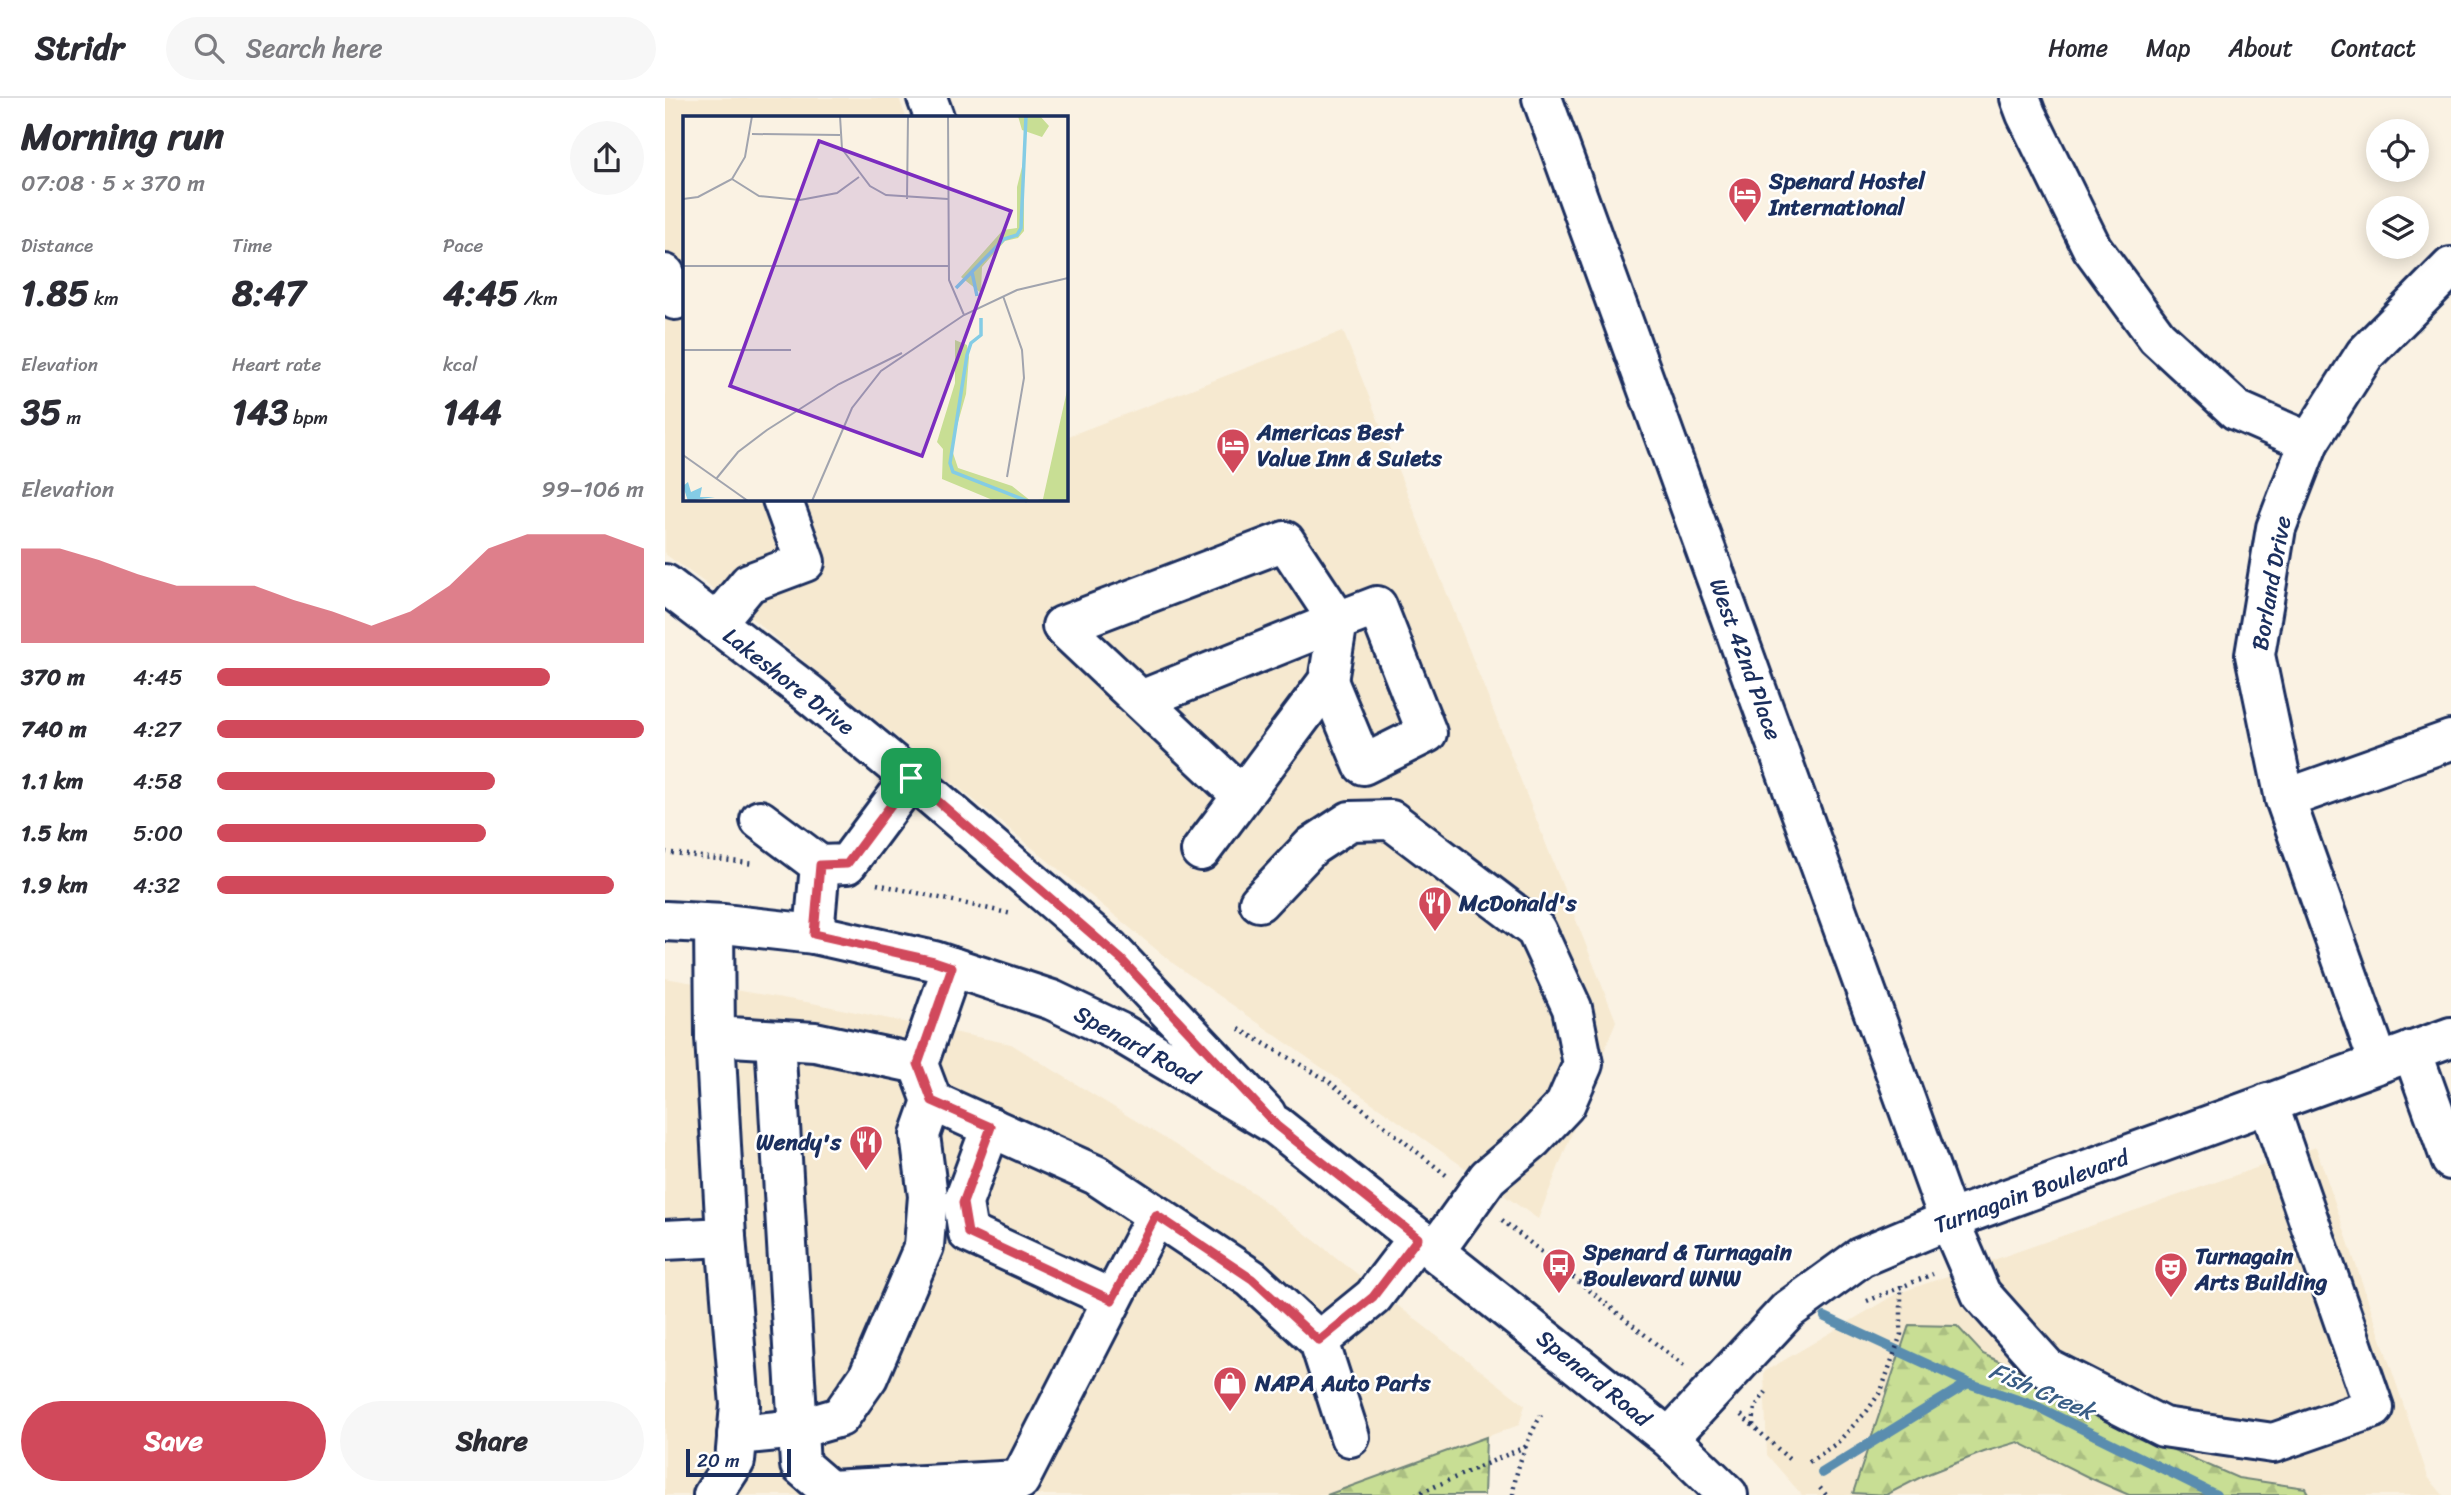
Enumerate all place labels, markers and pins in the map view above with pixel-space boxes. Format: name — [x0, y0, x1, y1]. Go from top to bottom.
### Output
place label: Spenard Hostel International — [1768, 161, 1926, 228]
hotel icon: Spenard Hostel International — [1726, 175, 1764, 224]
place label: Americas Best Value Inn & Suiets — [1256, 412, 1442, 479]
hotel icon: Americas Best Value Inn & Suiets — [1214, 426, 1252, 475]
pin — [881, 748, 941, 808]
place label: McDonald's — [1458, 883, 1577, 924]
restaurant icon: McDonald's — [1416, 884, 1454, 933]
place label: Wendy's — [756, 1122, 842, 1163]
restaurant icon: Wendy's — [847, 1123, 885, 1172]
place label: Spenard & Turnagain Boulevard WNW — [1582, 1232, 1792, 1299]
place label: Turnagain Arts Building — [2194, 1236, 2328, 1303]
bus stop icon: Spenard & Turnagain Boulevard WNW — [1540, 1246, 1578, 1295]
theatre icon: Turnagain Arts Building — [2152, 1250, 2190, 1299]
place label: NAPA Auto Parts — [1254, 1363, 1432, 1404]
shop icon: NAPA Auto Parts — [1211, 1364, 1249, 1413]

